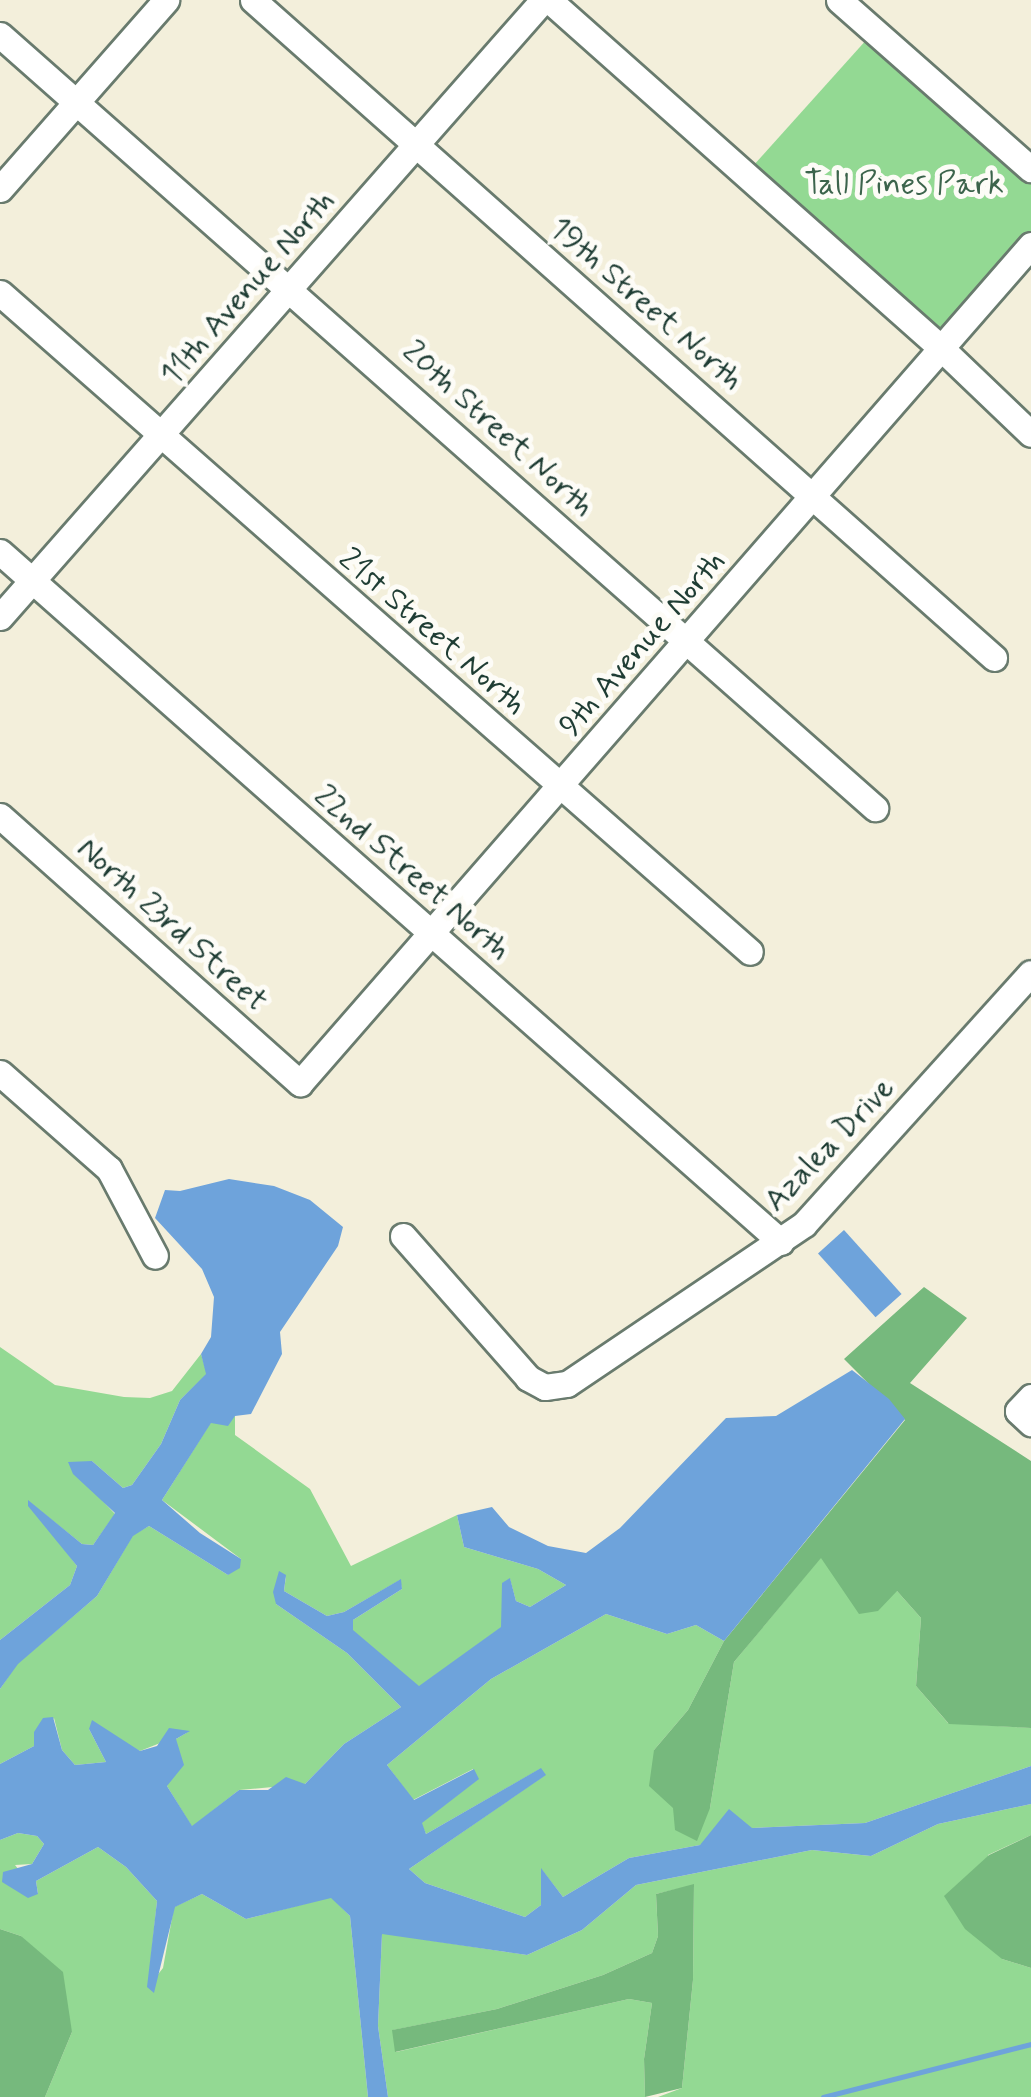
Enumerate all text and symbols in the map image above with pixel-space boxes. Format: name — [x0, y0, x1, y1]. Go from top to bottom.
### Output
park label: Tall Pines Park — [806, 165, 1002, 203]
street label: 11th Avenue North — [153, 182, 343, 394]
street label: 19th Street North — [542, 210, 750, 398]
street label: 20th Street North — [394, 333, 602, 525]
street label: 21st Street North — [331, 541, 533, 723]
street label: 9th Avenue North — [552, 543, 734, 745]
street label: 22nd Street North — [306, 777, 518, 969]
street label: North 23rd Street — [69, 830, 275, 1020]
street label: Azalea Drive — [757, 1070, 903, 1220]

